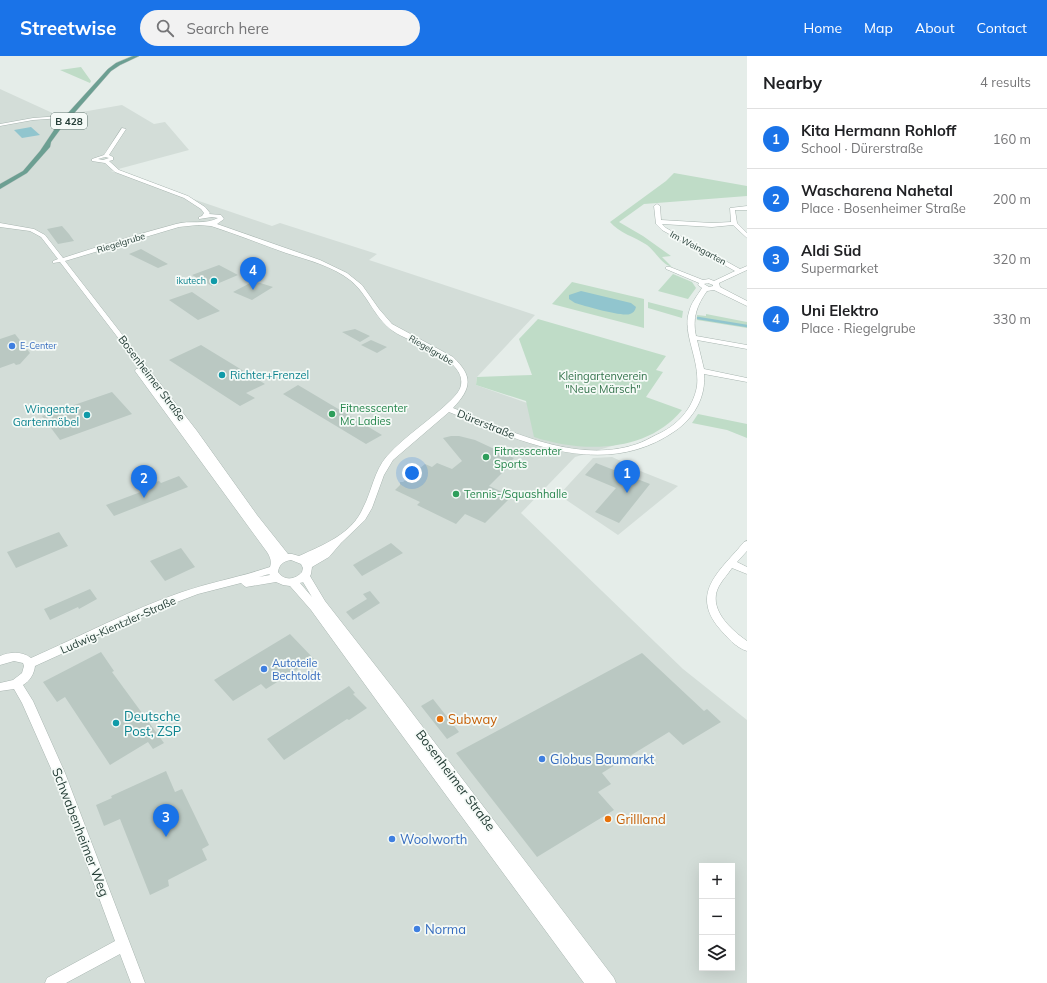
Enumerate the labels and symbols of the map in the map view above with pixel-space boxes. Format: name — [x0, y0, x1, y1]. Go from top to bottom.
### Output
road number: B 428 — [51, 113, 87, 129]
street label: Im Weingarten — [668, 228, 728, 267]
street label: Riegelgrube — [95, 230, 146, 255]
pin: 4 — [240, 257, 266, 290]
place label: ikutech — [176, 275, 206, 286]
marker: ikutech — [209, 276, 219, 286]
street label: Riegelgrube — [407, 332, 456, 367]
street label: Bosenheimer Straße — [115, 333, 189, 424]
place label: E-Center — [20, 340, 57, 351]
marker: E-Center — [7, 341, 17, 351]
place label: Richter+Frenzel — [230, 368, 309, 382]
park label: Kleingartenverein "Neue Märsch" — [558, 369, 648, 396]
marker: Richter+Frenzel — [217, 370, 227, 380]
place label: Fitnesscenter Mc Ladies — [340, 401, 408, 428]
place label: Wingenter Gartenmöbel — [13, 402, 79, 429]
street label: Dürerstraße — [455, 406, 517, 442]
marker: Fitnesscenter Mc Ladies — [327, 409, 337, 419]
marker: Wingenter Gartenmöbel — [82, 410, 92, 420]
place label: Fitnesscenter Sports — [494, 444, 562, 471]
marker: Fitnesscenter Sports — [481, 452, 491, 462]
pin: 1 — [614, 460, 640, 493]
your location — [402, 463, 422, 483]
pin: 2 — [131, 465, 157, 498]
place label: Tennis-/Squashhalle — [464, 487, 567, 501]
marker: Tennis-/Squashhalle — [451, 489, 461, 499]
street label: Ludwig-Kientzler-Straße — [58, 593, 178, 657]
place label: Autoteile Bechtoldt — [272, 656, 321, 683]
marker: Autoteile Bechtoldt — [259, 664, 269, 674]
place label: Deutsche Post, ZSP — [124, 708, 181, 739]
place label: Subway — [448, 711, 497, 727]
marker: Subway — [435, 714, 445, 724]
marker: Deutsche Post, ZSP — [111, 718, 121, 728]
street label: Bosenheimer Straße — [413, 726, 499, 834]
place label: Globus Baumarkt — [550, 751, 655, 767]
marker: Globus Baumarkt — [537, 754, 547, 764]
street label: Schwabenheimer Weg — [49, 765, 113, 899]
pin: 3 — [153, 804, 179, 837]
place label: Grillland — [616, 811, 666, 827]
marker: Grillland — [603, 814, 613, 824]
place label: Woolworth — [400, 831, 468, 847]
marker: Woolworth — [387, 834, 397, 844]
place label: Norma — [425, 921, 466, 937]
marker: Norma — [412, 924, 422, 934]

